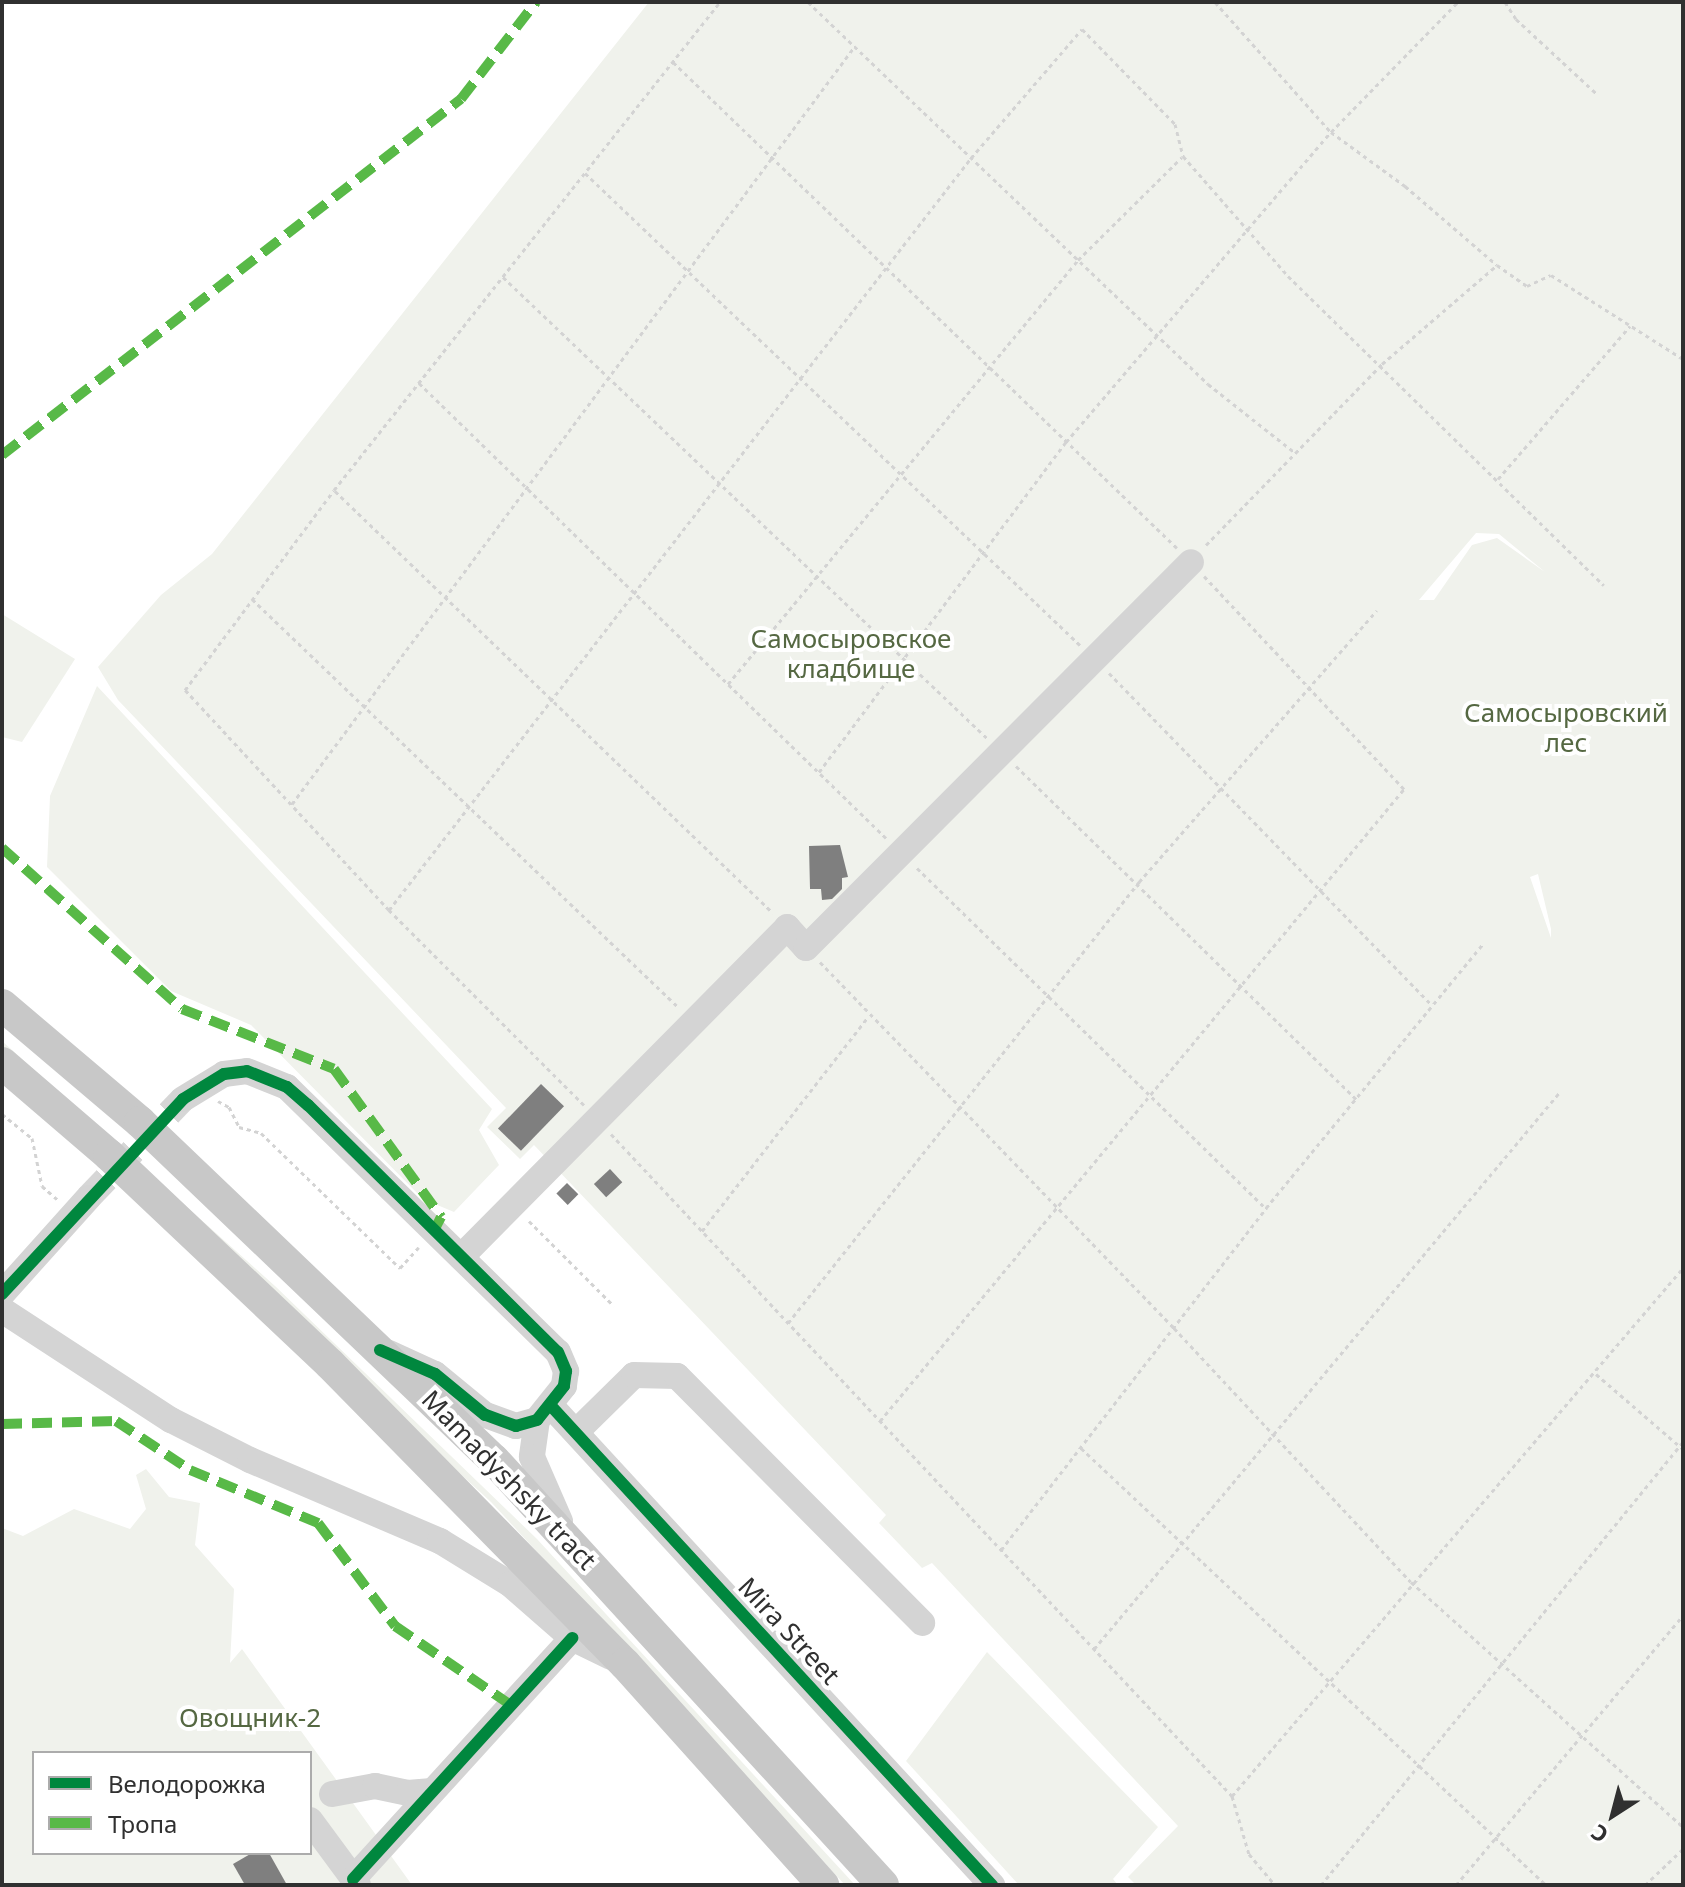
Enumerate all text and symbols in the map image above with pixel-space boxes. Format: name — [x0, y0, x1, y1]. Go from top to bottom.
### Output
park label: Самосыровское кладбище — [751, 623, 951, 684]
park label: Самосыровский лес — [1464, 697, 1668, 758]
street label: Mamadyshsky tract — [415, 1384, 603, 1576]
street label: Mira Street — [732, 1571, 846, 1691]
park label: Овощник-2 — [179, 1702, 321, 1734]
legend — [32, 1751, 312, 1855]
text: Велодорожка — [108, 1767, 266, 1800]
north arrow — [1573, 1775, 1653, 1855]
text: Тропа — [108, 1807, 177, 1840]
text: С — [1584, 1818, 1613, 1851]

